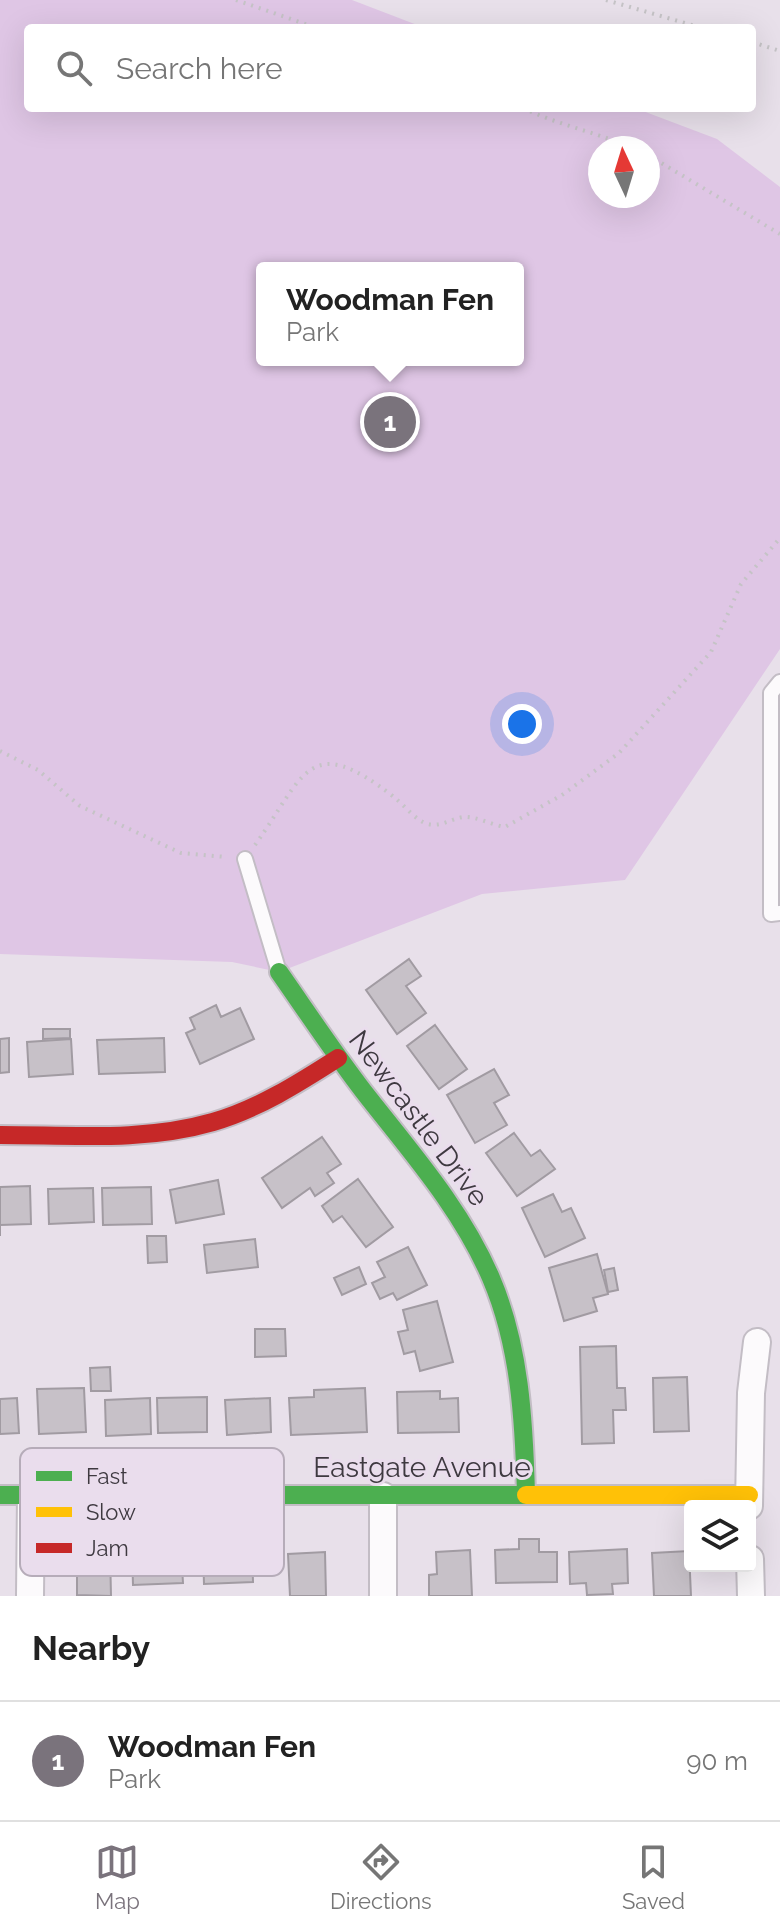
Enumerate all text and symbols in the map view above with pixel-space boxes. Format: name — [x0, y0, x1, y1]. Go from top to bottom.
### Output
search box — [24, 24, 756, 112]
icon: search — [52, 46, 96, 90]
text: Search here — [116, 51, 283, 86]
north arrow — [588, 136, 660, 208]
popup — [256, 262, 524, 366]
text: Woodman Fen — [286, 282, 494, 317]
text: Park — [286, 317, 339, 347]
pin: 1 — [364, 392, 416, 452]
your location — [502, 704, 542, 744]
street label: Newcastle Drive — [342, 1024, 495, 1213]
legend — [20, 1448, 284, 1576]
street label: Eastgate Avenue — [313, 1451, 531, 1484]
text: Fast — [86, 1463, 128, 1489]
text: Slow — [86, 1499, 136, 1525]
map controls — [684, 1500, 756, 1572]
button: layers — [684, 1500, 756, 1572]
text: Jam — [86, 1535, 129, 1561]
text: Nearby — [32, 1628, 150, 1668]
text: Woodman Fen — [108, 1729, 316, 1764]
text: 1 — [52, 1746, 64, 1776]
text: 90 m — [686, 1746, 748, 1776]
text: Park — [108, 1764, 161, 1794]
tab: Map — [95, 1840, 140, 1914]
tab: Directions — [330, 1840, 432, 1914]
tab: Saved — [622, 1840, 685, 1914]

